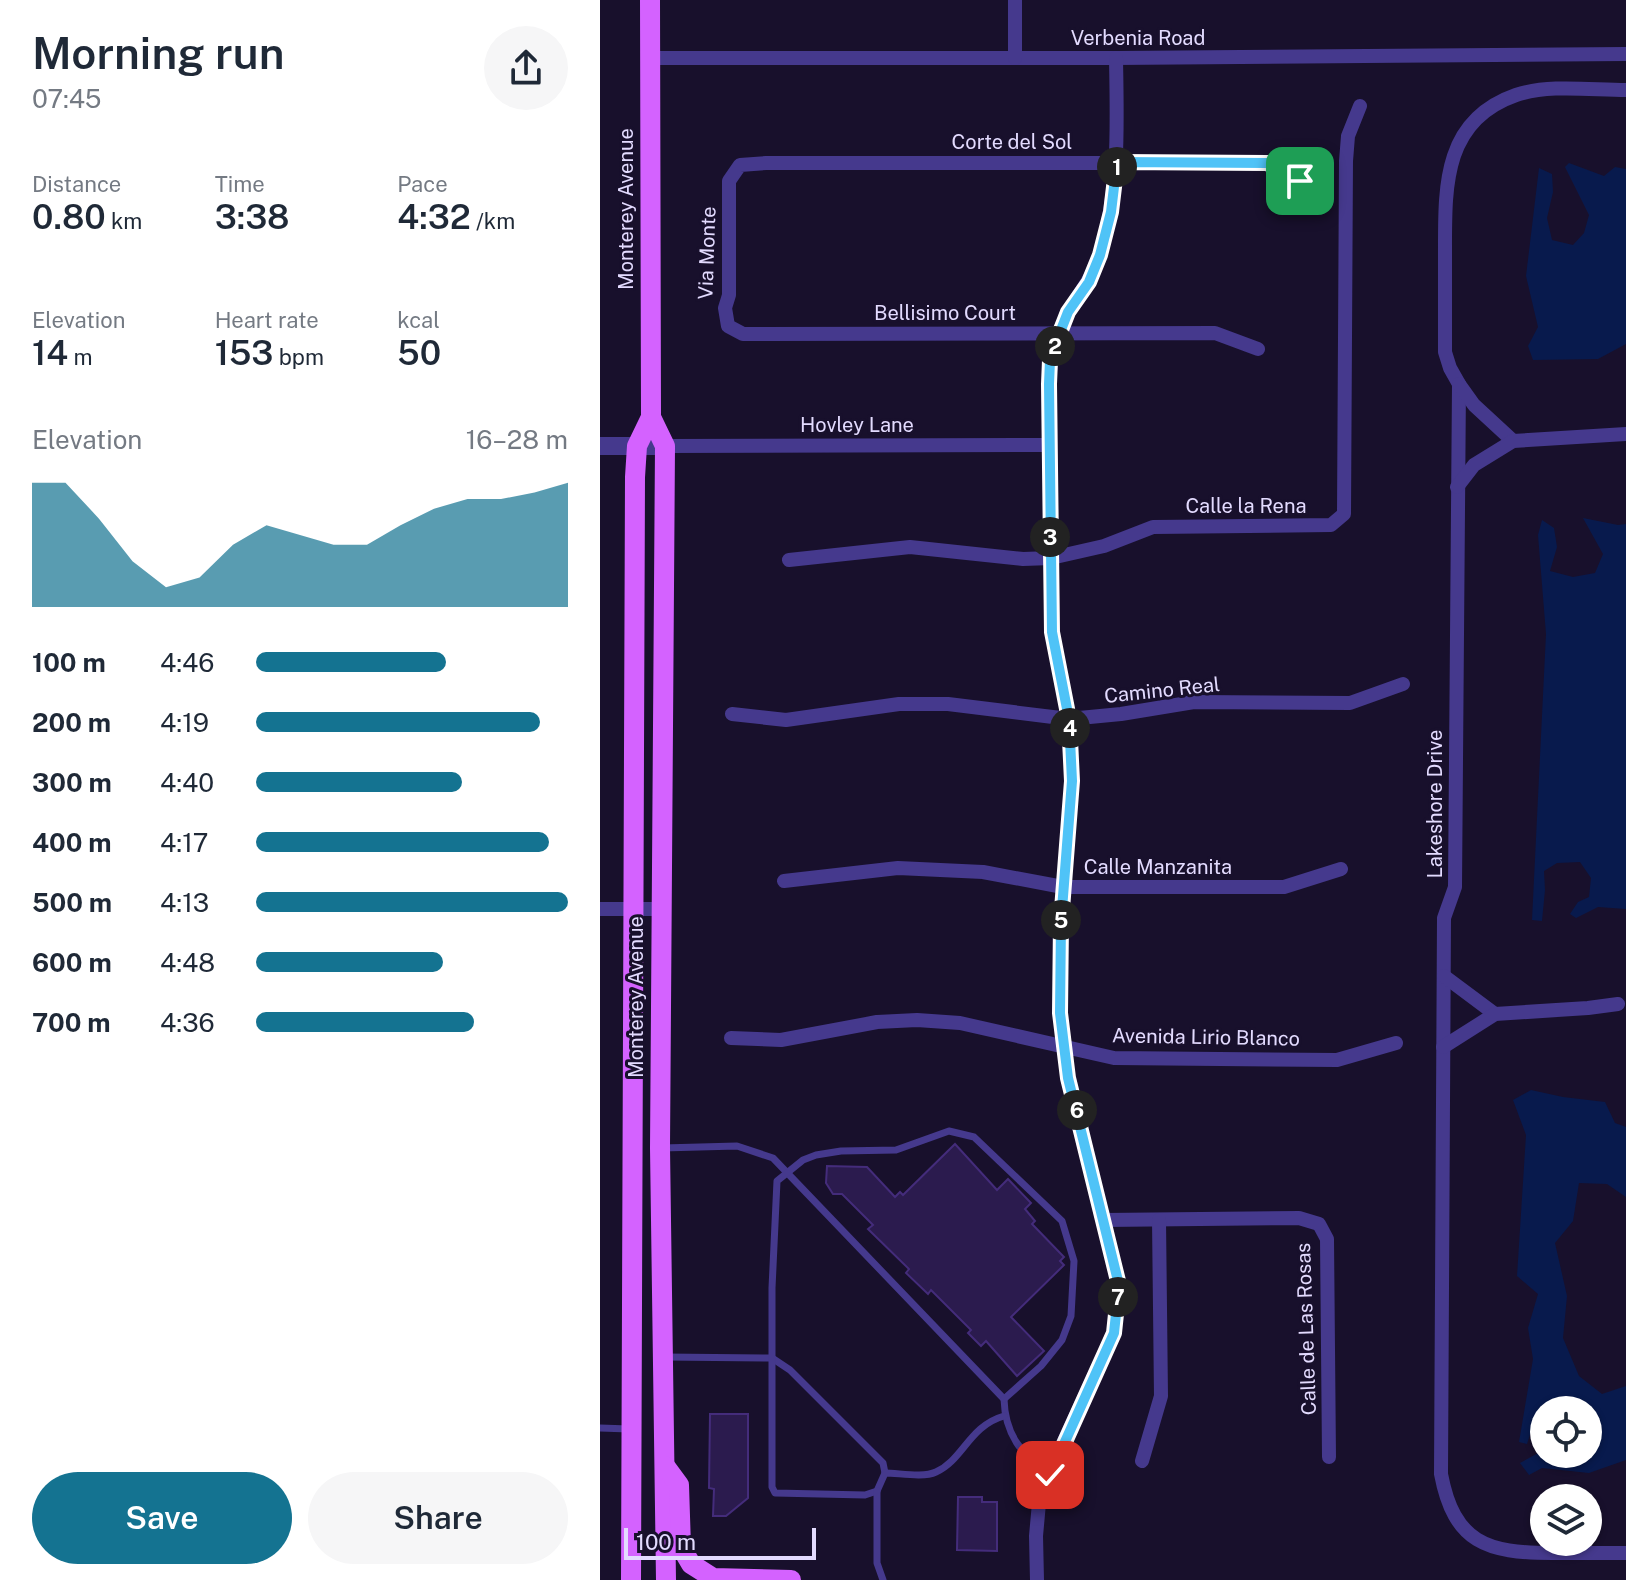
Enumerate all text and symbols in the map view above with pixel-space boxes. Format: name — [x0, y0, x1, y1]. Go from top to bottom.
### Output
button: share — [484, 26, 568, 110]
street label: Verbenia Road — [1071, 26, 1205, 50]
text: Morning run — [32, 27, 285, 79]
text: 07:45 — [32, 83, 102, 114]
street label: Monterey Avenue — [614, 128, 638, 290]
street label: Corte del Sol — [952, 130, 1072, 154]
pin: 1 — [1097, 147, 1137, 187]
pin — [1266, 147, 1334, 215]
text: 1 — [1112, 154, 1122, 180]
icon: arrive — [1278, 159, 1322, 203]
text: Distance — [32, 171, 121, 197]
text: Time — [215, 171, 265, 197]
text: Pace — [397, 171, 448, 197]
text: 0.80 — [32, 197, 106, 237]
text: 3:38 — [215, 197, 290, 237]
text: 4:32 — [397, 197, 471, 237]
street label: Via Monte — [693, 206, 721, 300]
text: km — [106, 208, 142, 234]
text: /km — [471, 208, 515, 234]
street label: Bellisimo Court — [874, 301, 1016, 325]
text: Elevation — [32, 307, 125, 333]
text: Heart rate — [215, 307, 319, 333]
text: kcal — [397, 307, 440, 333]
pin: 2 — [1035, 326, 1075, 366]
text: 14 — [32, 333, 68, 373]
text: 153 — [215, 333, 273, 373]
text: 50 — [397, 333, 441, 373]
text: 2 — [1048, 333, 1062, 359]
text: m — [68, 344, 93, 370]
text: bpm — [273, 344, 324, 370]
street label: Hovley Lane — [800, 413, 914, 437]
text: Elevation — [32, 424, 142, 455]
text: 16–28 m — [466, 424, 568, 455]
street label: Calle la Rena — [1185, 494, 1307, 518]
pin: 3 — [1030, 517, 1070, 557]
text: 3 — [1043, 524, 1057, 550]
text: 100 m — [32, 647, 106, 678]
text: 4:46 — [160, 647, 215, 678]
street label: Camino Real — [1103, 672, 1221, 708]
text: 200 m — [32, 707, 111, 738]
text: 4:19 — [160, 707, 209, 738]
pin: 4 — [1050, 708, 1090, 748]
text: 4 — [1063, 715, 1077, 741]
street label: Lakeshore Drive — [1423, 730, 1447, 878]
text: 300 m — [32, 767, 112, 798]
text: 4:40 — [160, 767, 214, 798]
text: 400 m — [32, 827, 112, 858]
text: 4:17 — [160, 827, 208, 858]
street label: Calle Manzanita — [1084, 855, 1232, 879]
text: 500 m — [32, 887, 112, 918]
text: 4:13 — [160, 887, 209, 918]
pin: 5 — [1041, 900, 1081, 940]
text: 5 — [1054, 907, 1068, 933]
street label: Monterey Avenue — [624, 916, 648, 1078]
text: 600 m — [32, 947, 112, 978]
text: 4:48 — [160, 947, 215, 978]
text: 700 m — [32, 1007, 111, 1038]
text: 4:36 — [160, 1007, 215, 1038]
street label: Avenida Lirio Blanco — [1112, 1023, 1300, 1051]
pin: 6 — [1057, 1090, 1097, 1130]
text: 6 — [1070, 1097, 1084, 1123]
street label: Calle de Las Rosas — [1291, 1242, 1321, 1416]
pin: 7 — [1098, 1277, 1138, 1317]
text: 7 — [1111, 1284, 1125, 1310]
map controls — [1530, 1396, 1602, 1556]
button: locate — [1530, 1396, 1602, 1468]
pin — [1016, 1441, 1084, 1509]
icon: check — [1028, 1453, 1072, 1497]
button: Save — [32, 1472, 292, 1564]
button: Share — [308, 1472, 568, 1564]
button: layers — [1530, 1484, 1602, 1556]
scale bar — [624, 1524, 816, 1560]
text: 100 m — [636, 1529, 696, 1555]

